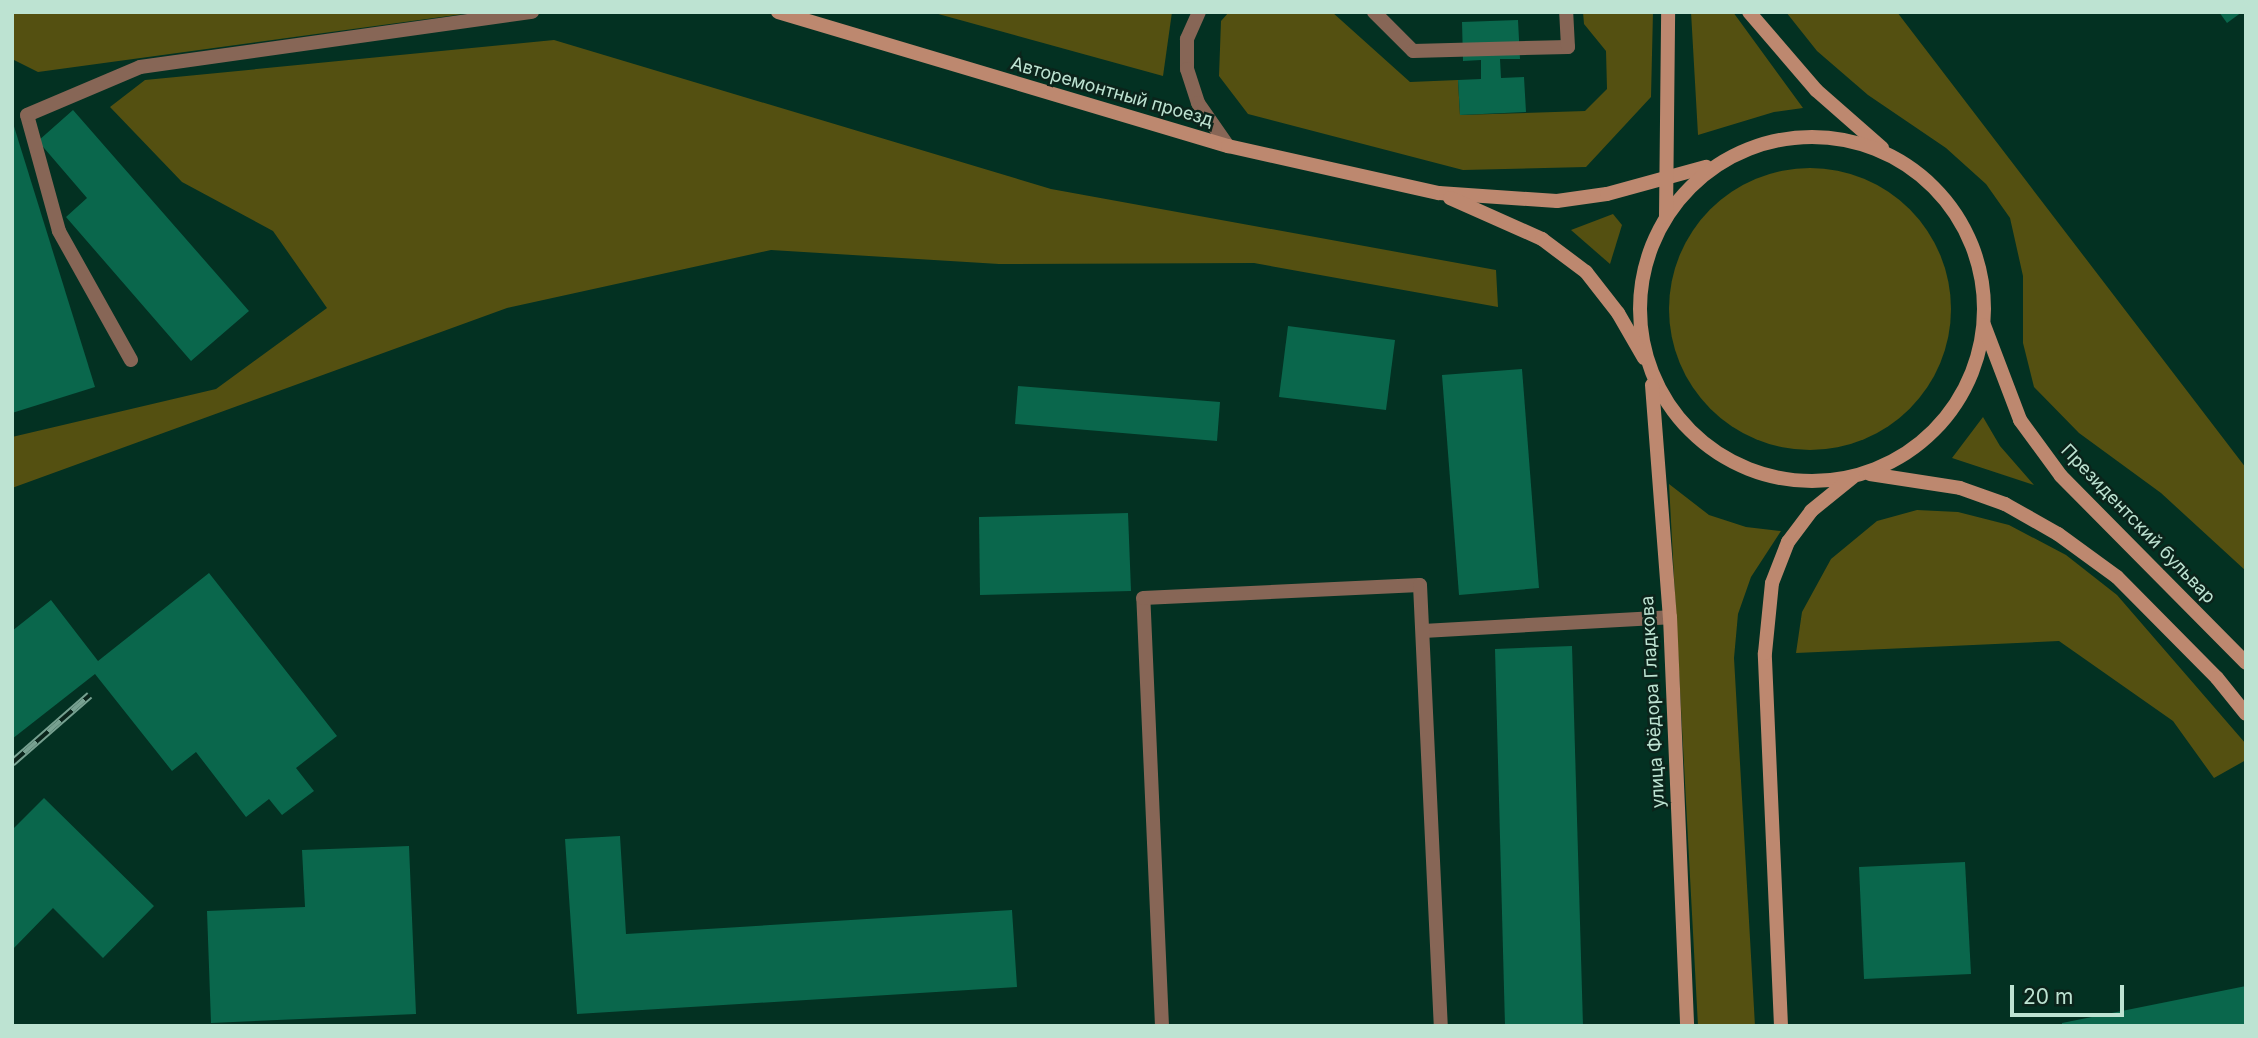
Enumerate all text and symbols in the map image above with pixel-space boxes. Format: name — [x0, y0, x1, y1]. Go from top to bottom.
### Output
street label: Авторемонтный проезд — [1008, 53, 1216, 131]
street label: Президентский бульвар — [2056, 440, 2220, 608]
street label: улица Фёдора Гладкова — [1637, 595, 1669, 809]
scale bar — [2013, 972, 2127, 1016]
text: 20 m — [2023, 984, 2073, 1009]

